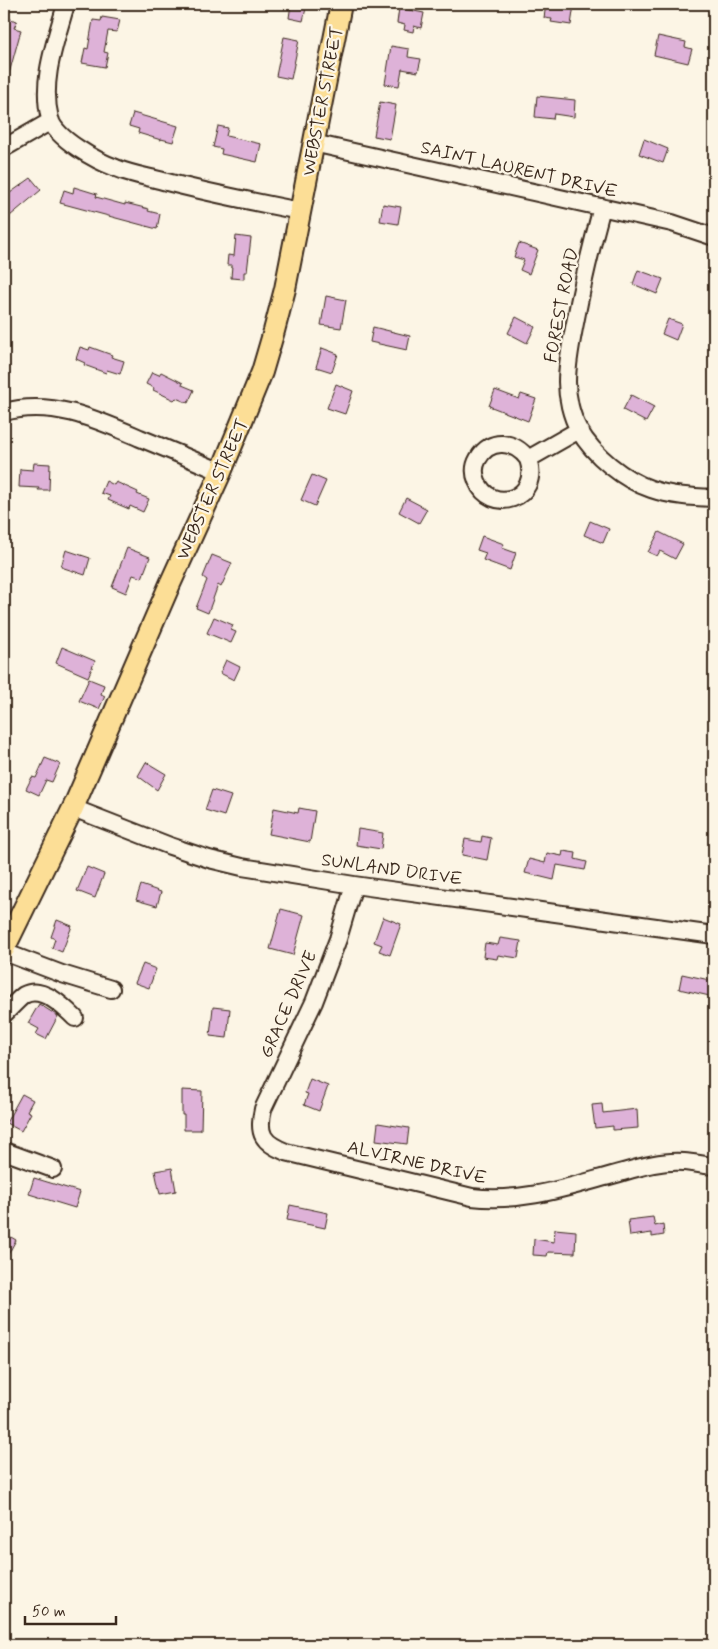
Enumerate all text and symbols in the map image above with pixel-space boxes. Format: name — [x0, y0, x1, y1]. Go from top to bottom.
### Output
street label: WEBSTER STREET — [297, 24, 349, 178]
street label: SAINT LAURENT DRIVE — [418, 136, 620, 204]
street label: FOREST ROAD — [539, 246, 585, 365]
street label: WEBSTER STREET — [171, 415, 255, 564]
street label: SUNLAND DRIVE — [320, 848, 464, 892]
street label: GRACE DRIVE — [255, 947, 323, 1062]
street label: ALVIRNE DRIVE — [345, 1135, 489, 1191]
scale bar — [25, 1594, 116, 1626]
text: 50 m — [32, 1602, 66, 1622]

